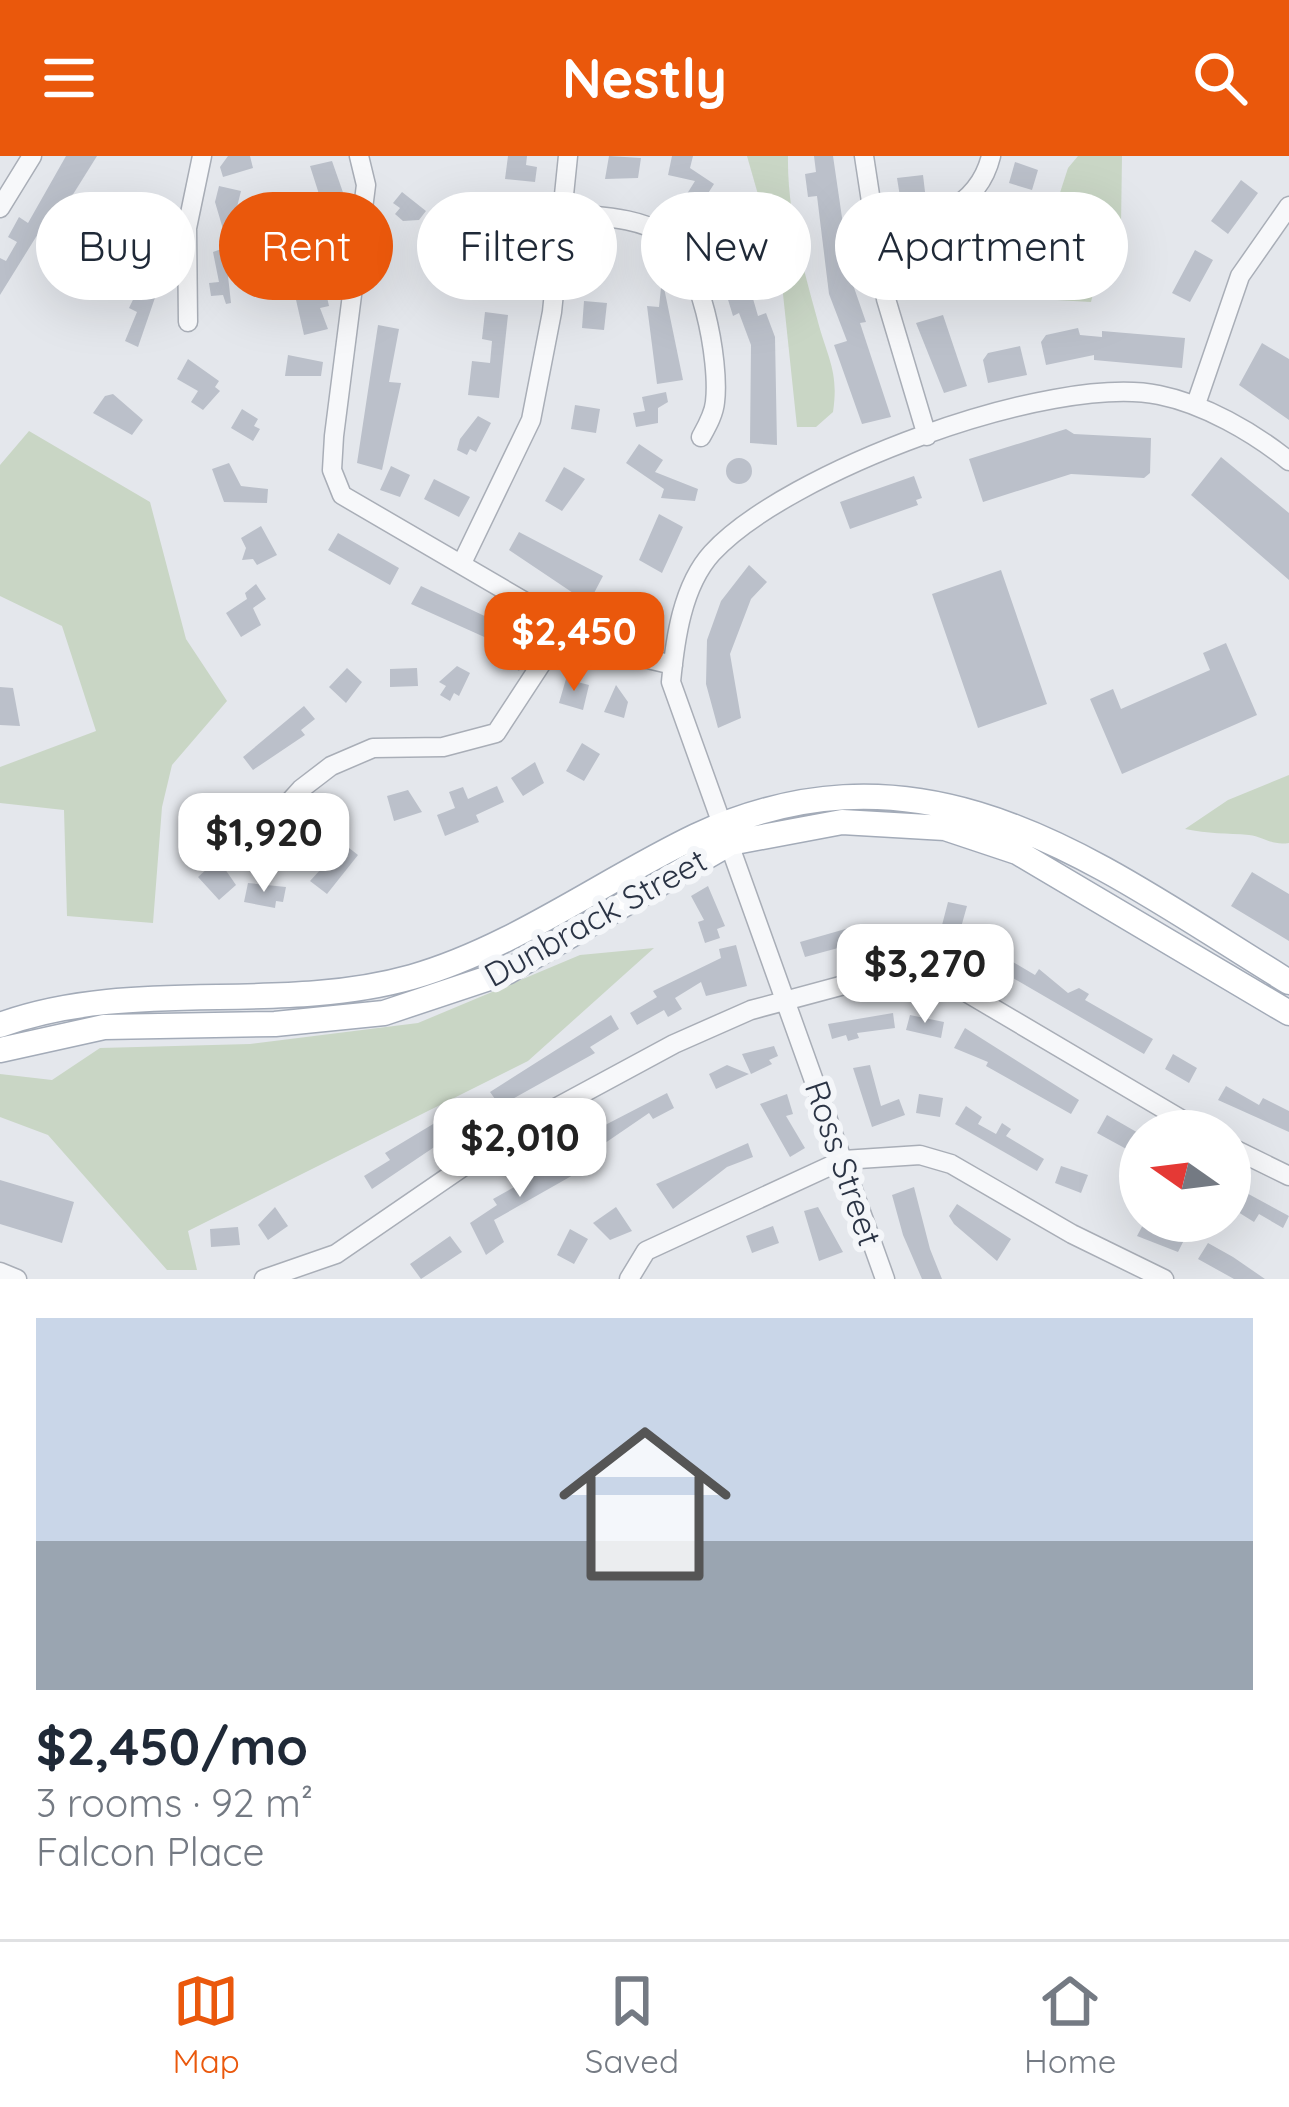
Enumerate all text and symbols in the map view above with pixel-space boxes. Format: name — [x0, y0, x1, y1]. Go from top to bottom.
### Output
text: Nestly — [562, 44, 727, 112]
icon: menu — [36, 45, 102, 111]
icon: search — [1187, 45, 1253, 111]
chip: Buy — [36, 192, 195, 300]
chip: Rent — [219, 192, 393, 300]
chip: Filters — [417, 192, 617, 300]
chip: New — [641, 192, 811, 300]
chip: Apartment — [835, 192, 1128, 300]
pin: $2,450 — [476, 592, 672, 694]
text: $2,450 — [511, 606, 637, 655]
pin: $1,920 — [166, 793, 362, 895]
text: $1,920 — [205, 807, 323, 856]
street label: Dunbrack Street — [477, 839, 713, 995]
pin: $3,270 — [827, 924, 1023, 1026]
text: $3,270 — [864, 938, 986, 987]
street label: Ross Street — [797, 1075, 891, 1251]
pin: $2,010 — [422, 1098, 618, 1200]
north arrow — [1119, 1110, 1251, 1242]
map controls — [1119, 1110, 1251, 1242]
text: $2,010 — [460, 1112, 580, 1161]
icon: home — [537, 1396, 753, 1612]
text: $2,450/mo — [36, 1714, 308, 1778]
text: 3 rooms · 92 m² — [36, 1778, 313, 1827]
text: Falcon Place — [36, 1827, 265, 1876]
tab: Map — [173, 1968, 240, 2081]
tab: Saved — [585, 1968, 679, 2081]
tab: Home — [1024, 1968, 1116, 2081]

